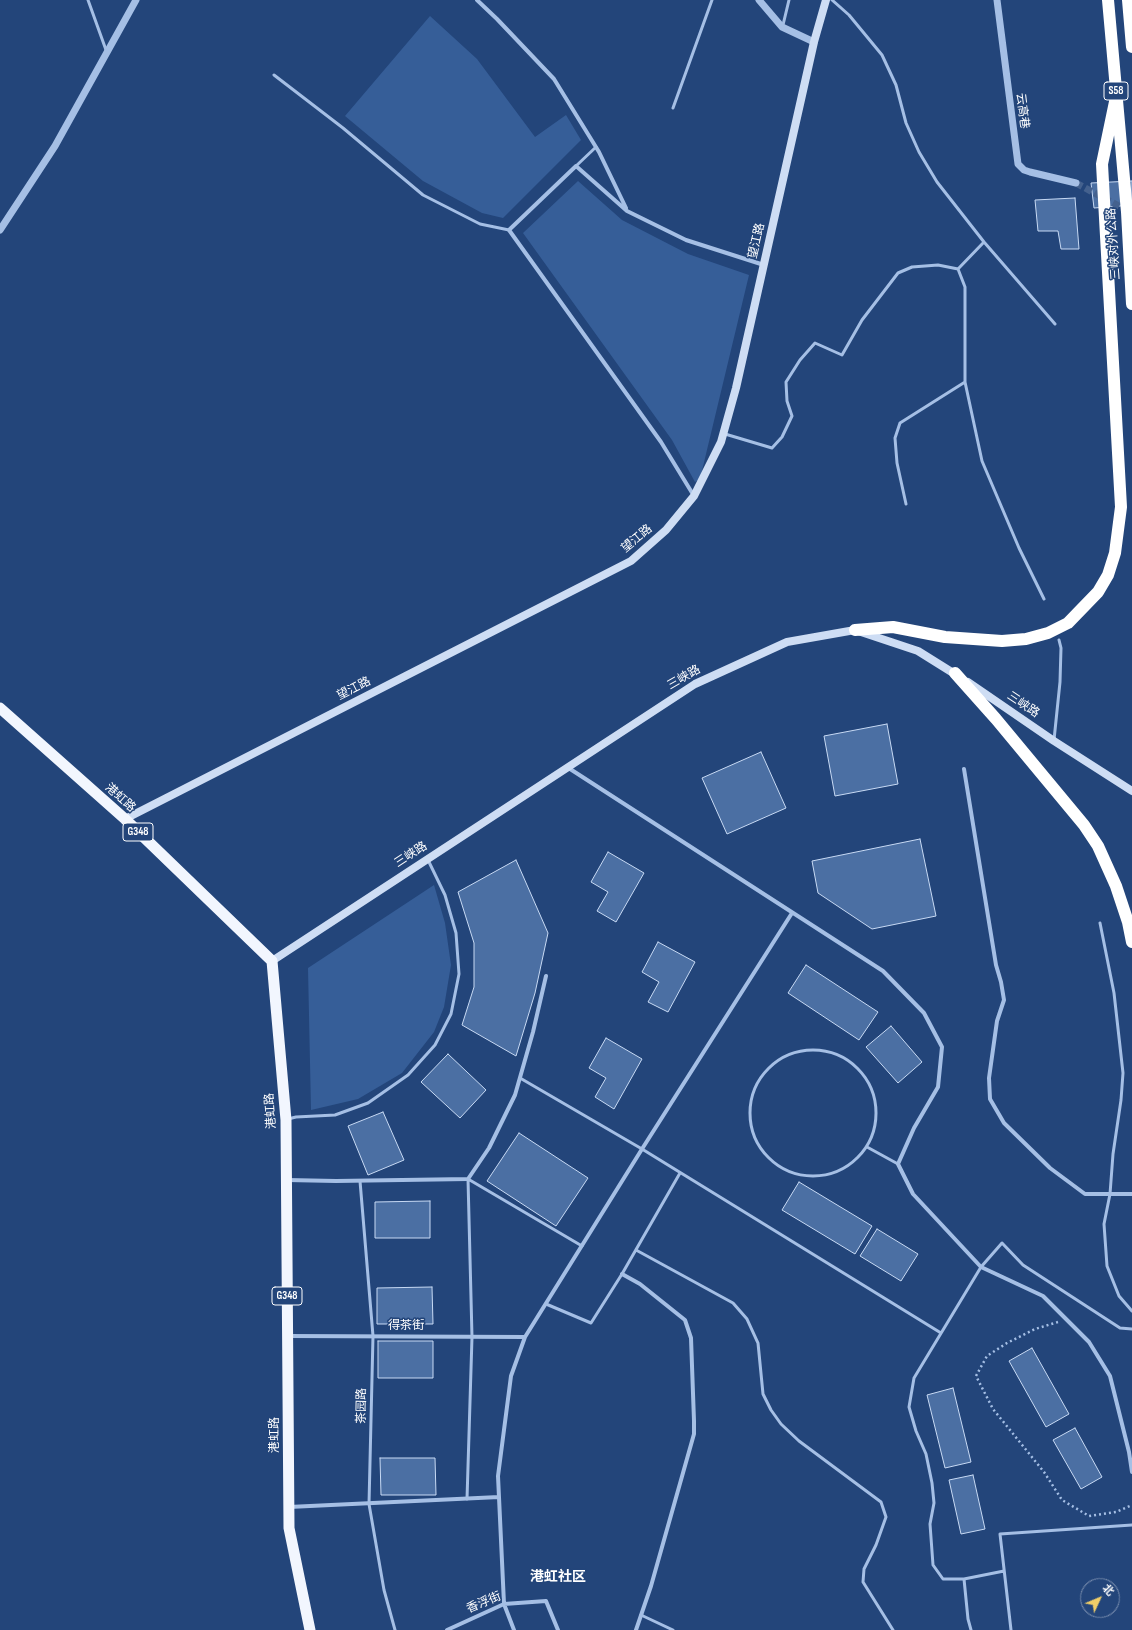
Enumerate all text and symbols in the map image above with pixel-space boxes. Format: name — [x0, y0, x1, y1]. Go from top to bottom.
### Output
road number: S58 — [1104, 82, 1128, 100]
street label: 云高巷 — [1013, 92, 1031, 130]
street label: 三峡对外公路 — [1104, 208, 1124, 280]
street label: 望江路 — [746, 222, 768, 260]
street label: 望江路 — [619, 522, 655, 556]
street label: 三峡路 — [665, 663, 703, 693]
street label: 望江路 — [335, 674, 373, 704]
street label: 三峡路 — [1004, 689, 1042, 721]
street label: 港虹路 — [102, 781, 138, 815]
road number: G348 — [123, 823, 153, 841]
street label: 三峡路 — [392, 839, 430, 871]
street label: 港虹路 — [263, 1093, 279, 1129]
road number: G348 — [272, 1287, 302, 1305]
street label: 得茶街 — [388, 1319, 424, 1333]
street label: 茶园路 — [354, 1388, 370, 1424]
street label: 港虹路 — [268, 1417, 282, 1453]
district label: 港虹社区 — [530, 1569, 586, 1585]
north arrow — [1080, 1578, 1120, 1618]
text: 北 — [1100, 1582, 1117, 1598]
street label: 香浮街 — [465, 1589, 503, 1617]

